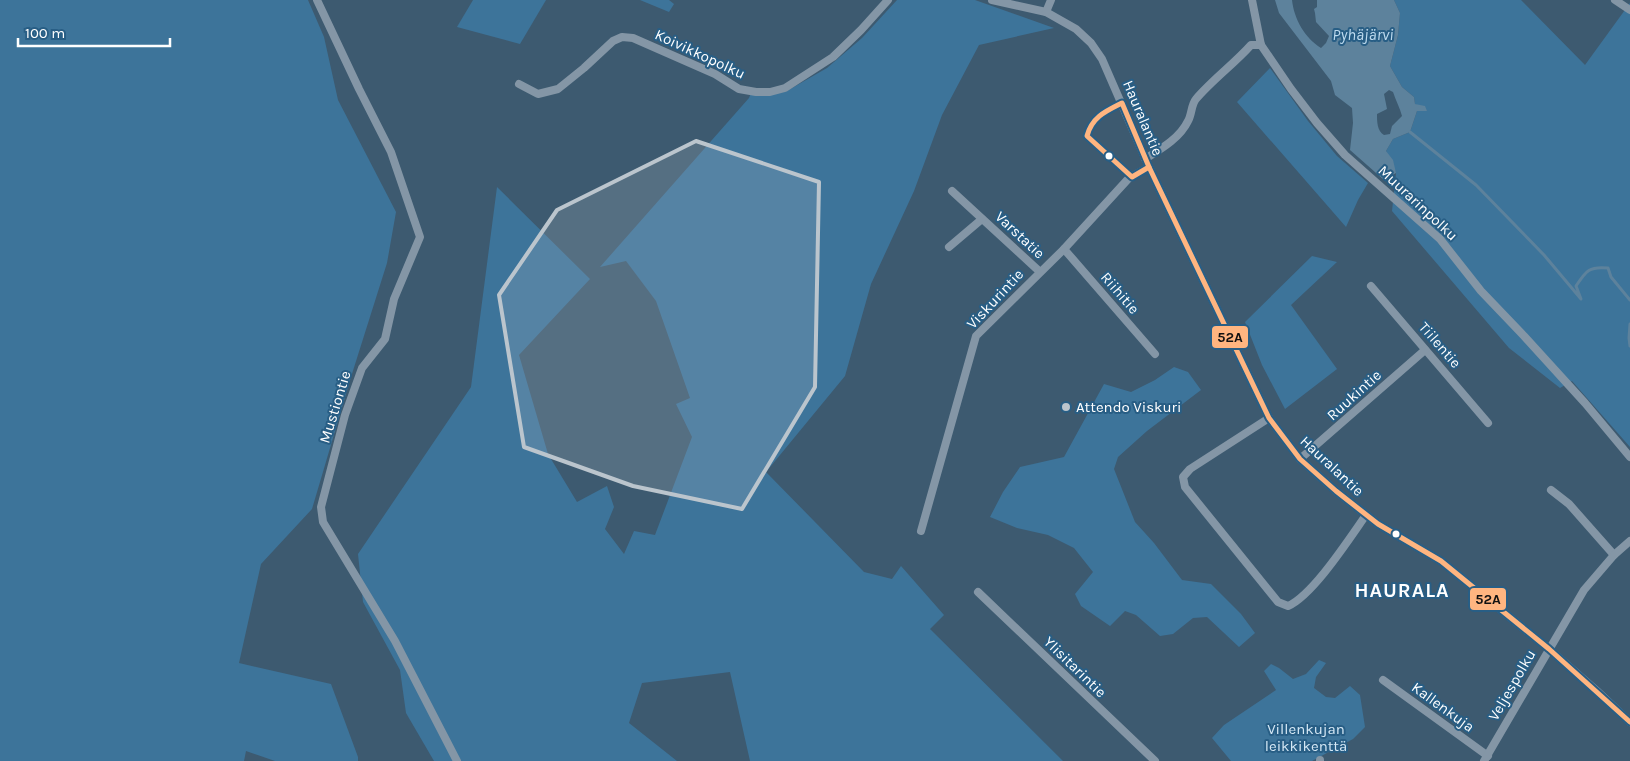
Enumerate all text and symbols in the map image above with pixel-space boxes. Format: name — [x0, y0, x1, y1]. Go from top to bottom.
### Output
scale bar — [18, 15, 170, 47]
text: 100 m — [25, 24, 65, 42]
street label: Koivikkopolku — [652, 25, 748, 83]
water label: Pyhäjärvi — [1332, 25, 1394, 44]
street label: Hauralantie — [1119, 77, 1167, 159]
unlabelled marker — [1104, 151, 1114, 161]
street label: Muurarinpolku — [1374, 162, 1462, 244]
street label: Varstatie — [991, 208, 1049, 262]
street label: Viskurintie — [963, 265, 1027, 333]
street label: Riihitie — [1097, 268, 1143, 318]
street label: Tiilentie — [1415, 318, 1465, 372]
line badge: 52A — [1211, 325, 1249, 349]
text: 52A — [1217, 329, 1243, 346]
street label: Ruukintie — [1323, 366, 1385, 424]
street label: Mustiontie — [315, 369, 355, 445]
place label: Attendo Viskuri — [1076, 398, 1182, 416]
marker: Attendo Viskuri — [1060, 401, 1072, 413]
street label: Hauralantie — [1296, 432, 1368, 500]
unlabelled marker — [1391, 529, 1401, 539]
district label: HAURALA — [1354, 579, 1450, 602]
line badge: 52A — [1469, 587, 1507, 611]
text: 52A — [1475, 591, 1501, 608]
street label: Ylisitarintie — [1040, 633, 1110, 701]
street label: Veljespolku — [1484, 646, 1540, 724]
street label: Kallenkuja — [1408, 678, 1478, 736]
park label: Villenkujan leikkikenttä — [1265, 720, 1347, 755]

